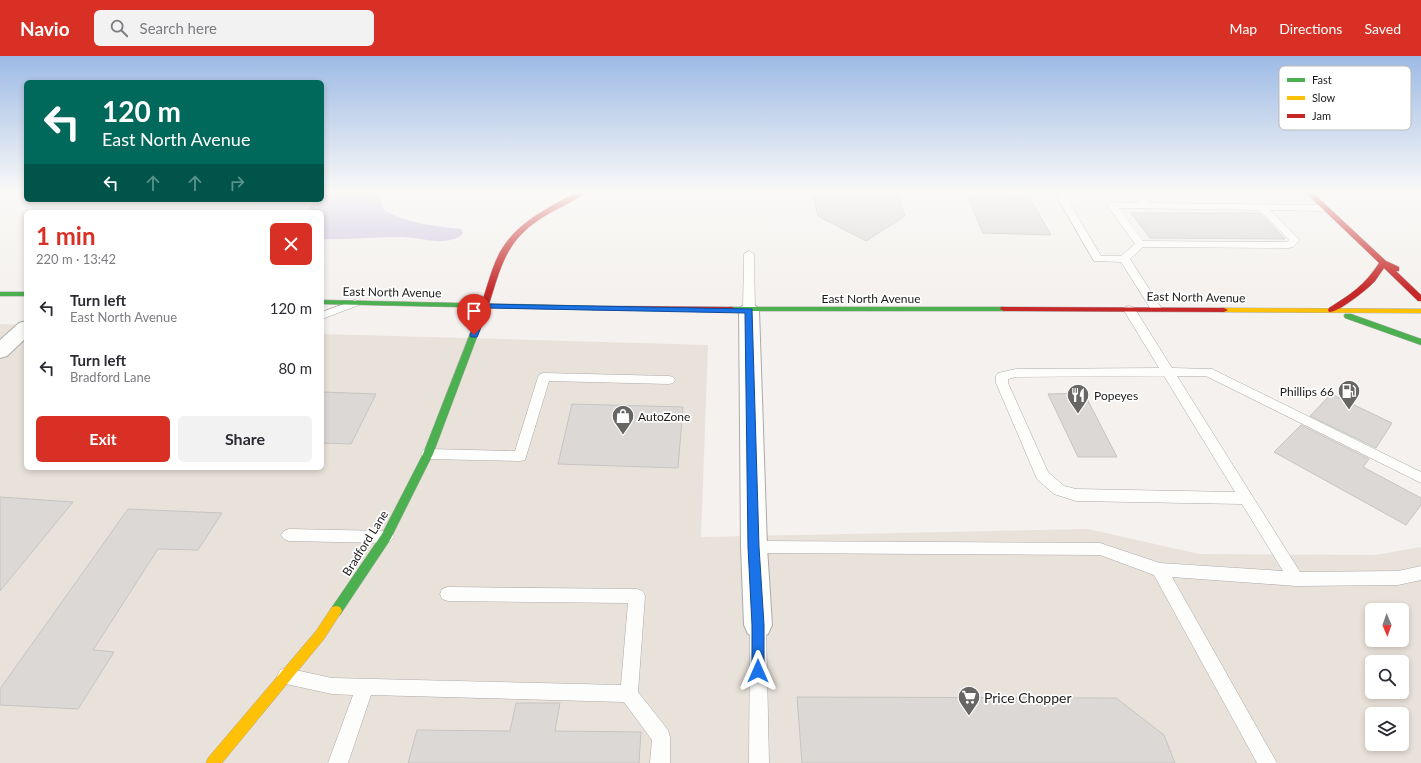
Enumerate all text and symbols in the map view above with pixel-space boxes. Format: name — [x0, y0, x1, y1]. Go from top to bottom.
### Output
search box — [94, 10, 374, 46]
text: Navio — [20, 17, 70, 40]
icon: search — [108, 17, 130, 39]
text: Search here — [140, 19, 217, 37]
text: Map — [1230, 20, 1257, 37]
text: Directions — [1279, 20, 1342, 37]
text: Saved — [1364, 20, 1401, 37]
legend — [1279, 66, 1411, 130]
text: Fast — [1312, 73, 1332, 86]
text: Slow — [1312, 91, 1336, 104]
text: 120 m — [102, 94, 181, 128]
icon: left — [36, 96, 88, 148]
text: Jam — [1312, 109, 1331, 122]
text: East North Avenue — [102, 128, 250, 150]
icon: left — [100, 172, 122, 194]
icon: ahead — [142, 172, 164, 194]
icon: ahead — [184, 172, 206, 194]
icon: right — [226, 172, 248, 194]
text: 1 min — [36, 221, 96, 250]
button: close — [270, 223, 312, 265]
text: 220 m · 13:42 — [36, 251, 116, 267]
street label: East North Avenue — [342, 284, 442, 300]
street label: East North Avenue — [1146, 289, 1246, 305]
text: Turn left — [70, 291, 126, 309]
street label: East North Avenue — [822, 291, 920, 306]
pin — [457, 294, 491, 335]
icon: left — [36, 297, 58, 319]
text: 120 m — [270, 299, 312, 317]
icon: arrive — [463, 300, 485, 322]
text: East North Avenue — [70, 309, 177, 325]
text: Turn left — [70, 351, 126, 369]
icon: left — [36, 357, 58, 379]
text: 80 m — [278, 359, 312, 377]
text: Bradford Lane — [70, 369, 151, 385]
fuel station icon: Phillips 66 — [1336, 378, 1362, 411]
restaurant icon: Popeyes — [1065, 382, 1091, 415]
place label: Phillips 66 — [1280, 384, 1334, 399]
place label: Popeyes — [1094, 388, 1138, 403]
shop icon: AutoZone — [610, 403, 636, 436]
place label: AutoZone — [638, 409, 690, 424]
button: Exit — [36, 416, 170, 462]
button: Share — [178, 416, 312, 462]
street label: Bradford Lane — [339, 507, 391, 579]
north arrow — [1365, 603, 1409, 647]
map controls — [1365, 603, 1409, 751]
position arrow — [737, 650, 779, 692]
button: search — [1365, 655, 1409, 699]
supermarket icon: Price Chopper — [956, 684, 982, 717]
place label: Price Chopper — [984, 689, 1072, 706]
button: layers — [1365, 707, 1409, 751]

